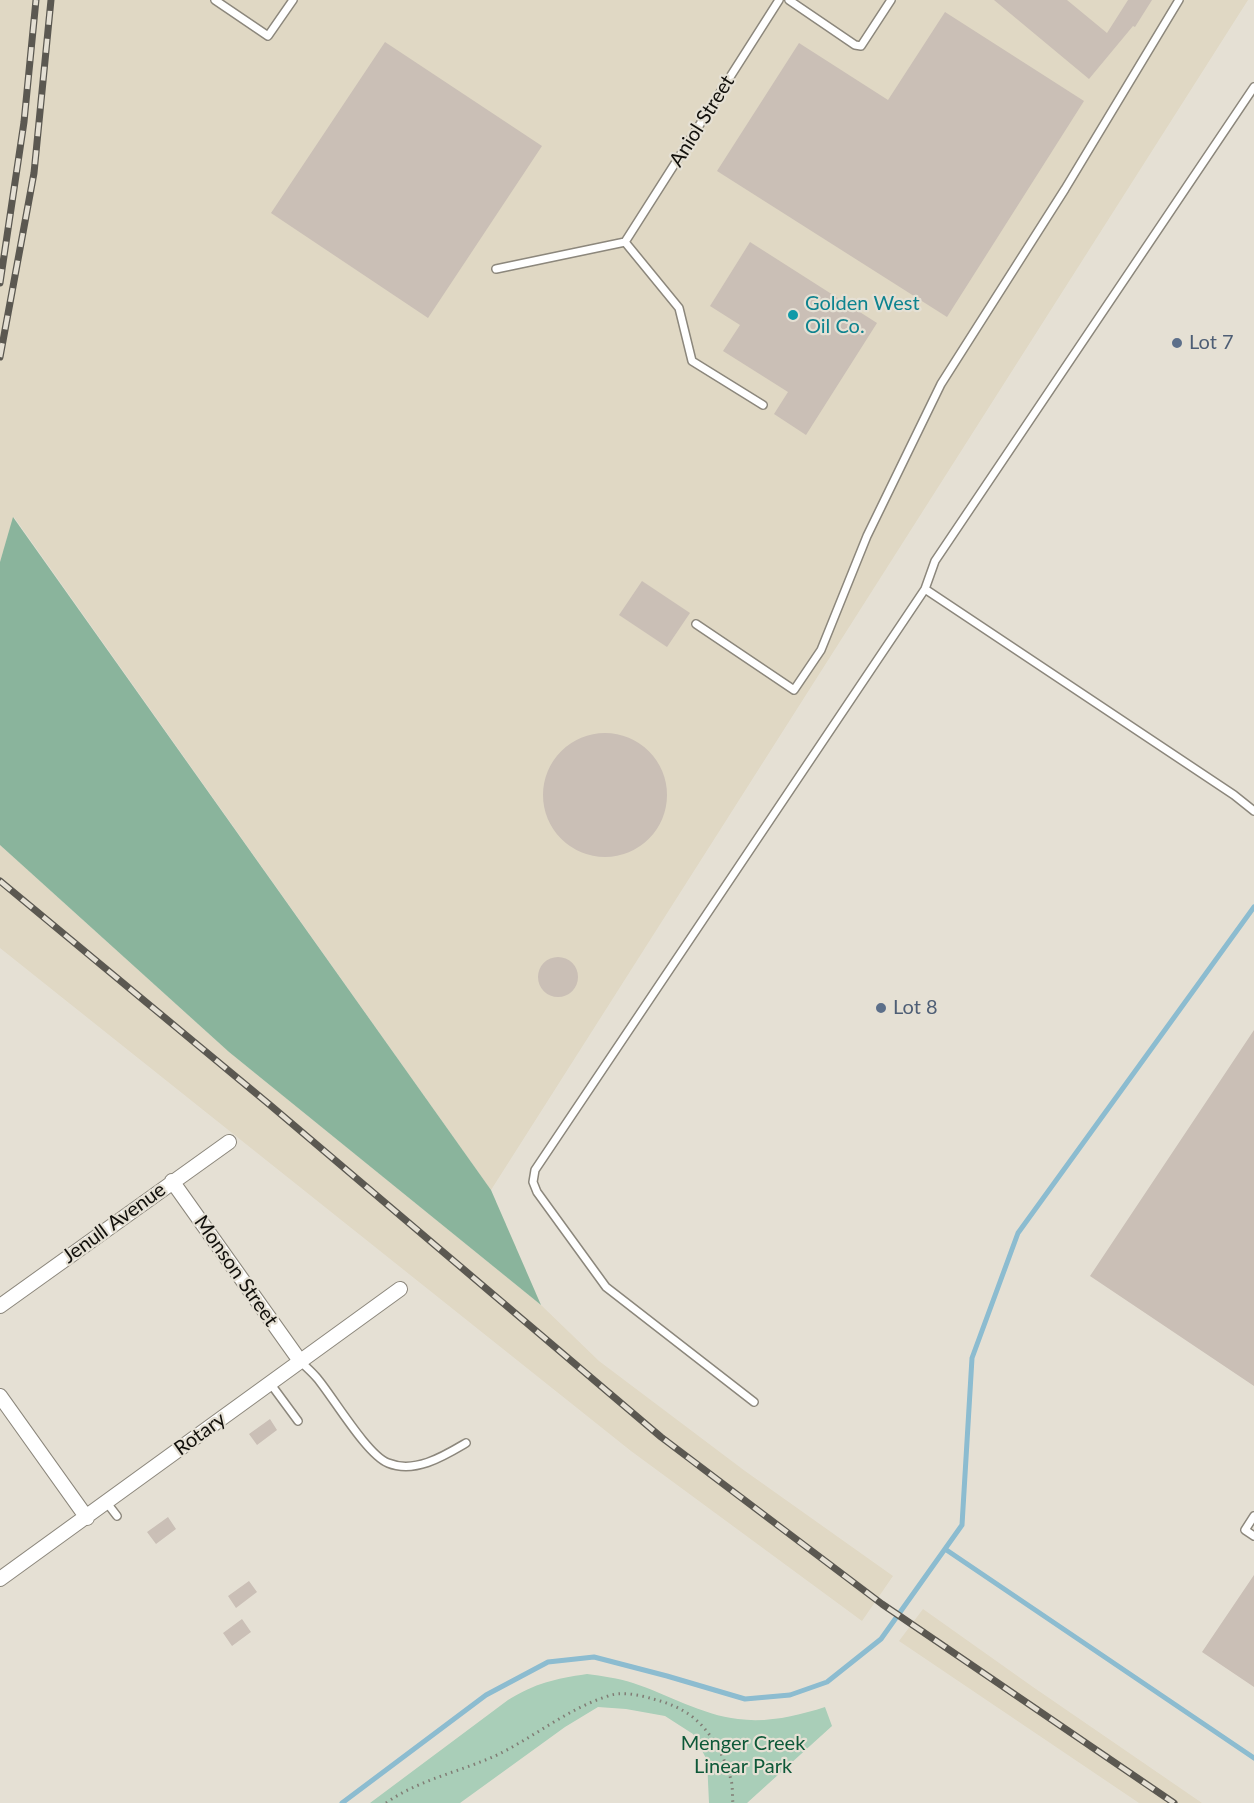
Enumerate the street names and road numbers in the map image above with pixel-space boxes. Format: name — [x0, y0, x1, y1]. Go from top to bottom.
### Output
street label: Aniol Street — [664, 71, 740, 171]
street label: Jenull Avenue — [58, 1178, 170, 1268]
street label: Monson Street — [189, 1211, 283, 1331]
street label: Rotary — [170, 1407, 230, 1461]

